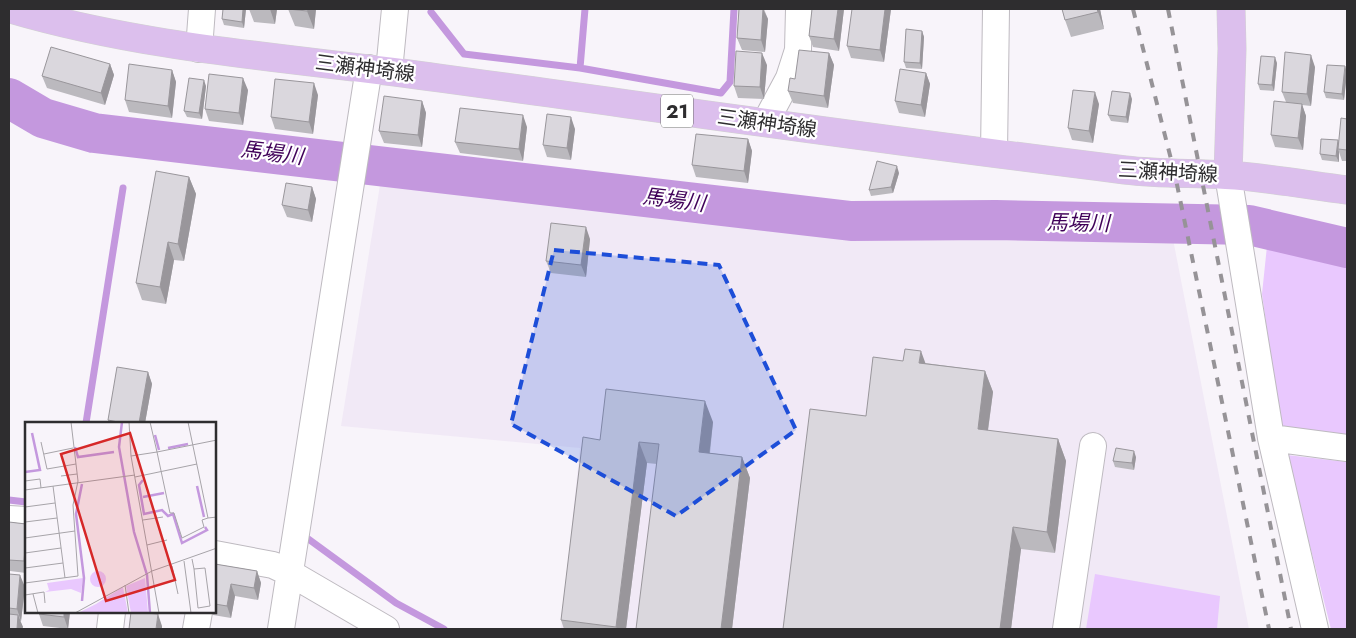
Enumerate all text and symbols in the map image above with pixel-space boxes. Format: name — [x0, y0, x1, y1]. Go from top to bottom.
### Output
street label: 三瀬神埼線 — [314, 48, 416, 89]
road number: 21 — [661, 94, 693, 128]
street label: 三瀬神埼線 — [715, 102, 818, 145]
water label: 馬場川 — [239, 134, 307, 172]
street label: 三瀬神埼線 — [1117, 155, 1219, 190]
water label: 馬場川 — [641, 181, 709, 219]
water label: 馬場川 — [1046, 207, 1112, 239]
inset map — [25, 422, 216, 613]

